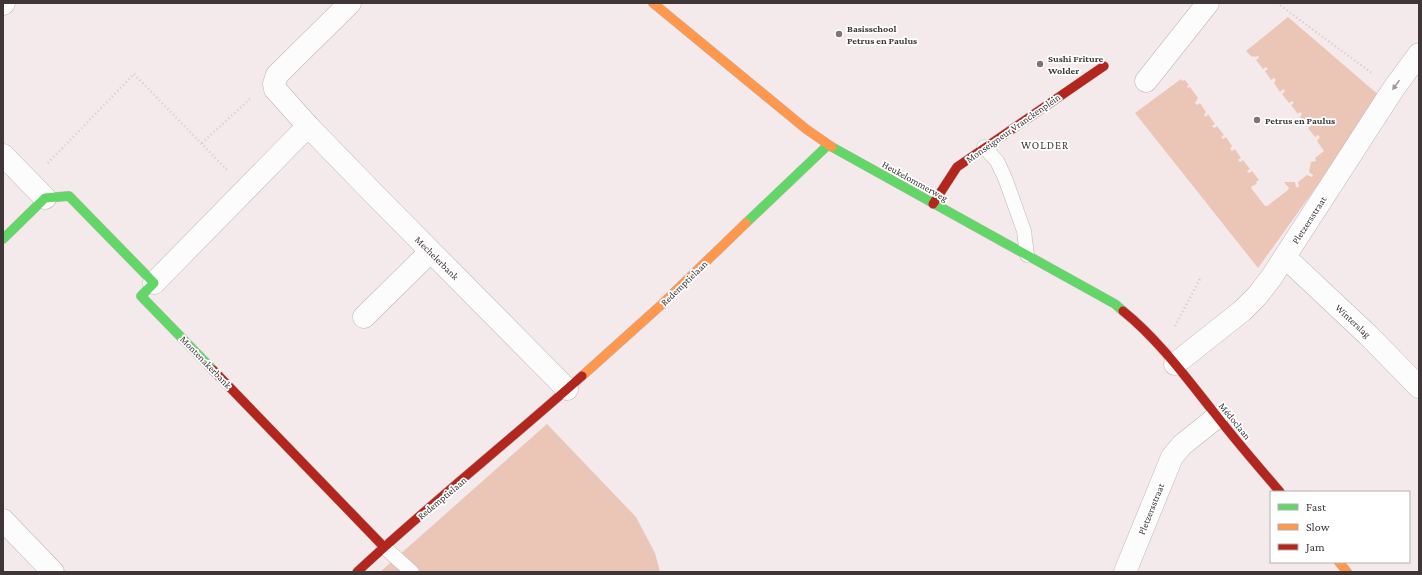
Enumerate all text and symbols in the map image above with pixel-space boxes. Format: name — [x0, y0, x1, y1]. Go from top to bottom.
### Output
place label: Basisschool Petrus en Paulus — [847, 23, 917, 46]
marker: Basisschool Petrus en Paulus — [834, 29, 844, 39]
place label: Sushi Friture Wolder — [1047, 53, 1103, 76]
marker: Sushi Friture Wolder — [1035, 59, 1045, 69]
one-way arrow — [1392, 80, 1400, 90]
street label: Monseigneur Vranckenplein — [964, 91, 1063, 165]
marker: Petrus en Paulus — [1252, 115, 1262, 125]
place label: Petrus en Paulus — [1265, 115, 1335, 126]
district label: WOLDER — [1021, 139, 1069, 151]
street label: Heukelommerweg — [880, 158, 950, 204]
street label: Pletzersstraat — [1290, 194, 1329, 246]
street label: Mechelerbank — [413, 234, 461, 282]
street label: Redemptielaan — [658, 258, 710, 308]
street label: Winterslag — [1333, 302, 1373, 340]
street label: Montenakerbank — [178, 333, 234, 391]
street label: Médoclaan — [1217, 400, 1254, 442]
street label: Redemptielaan — [415, 474, 469, 522]
street label: Pletzersstraat — [1136, 481, 1167, 536]
legend — [1270, 491, 1410, 563]
text: Fast — [1306, 500, 1327, 514]
text: Slow — [1306, 520, 1330, 534]
text: Jam — [1305, 540, 1325, 554]

